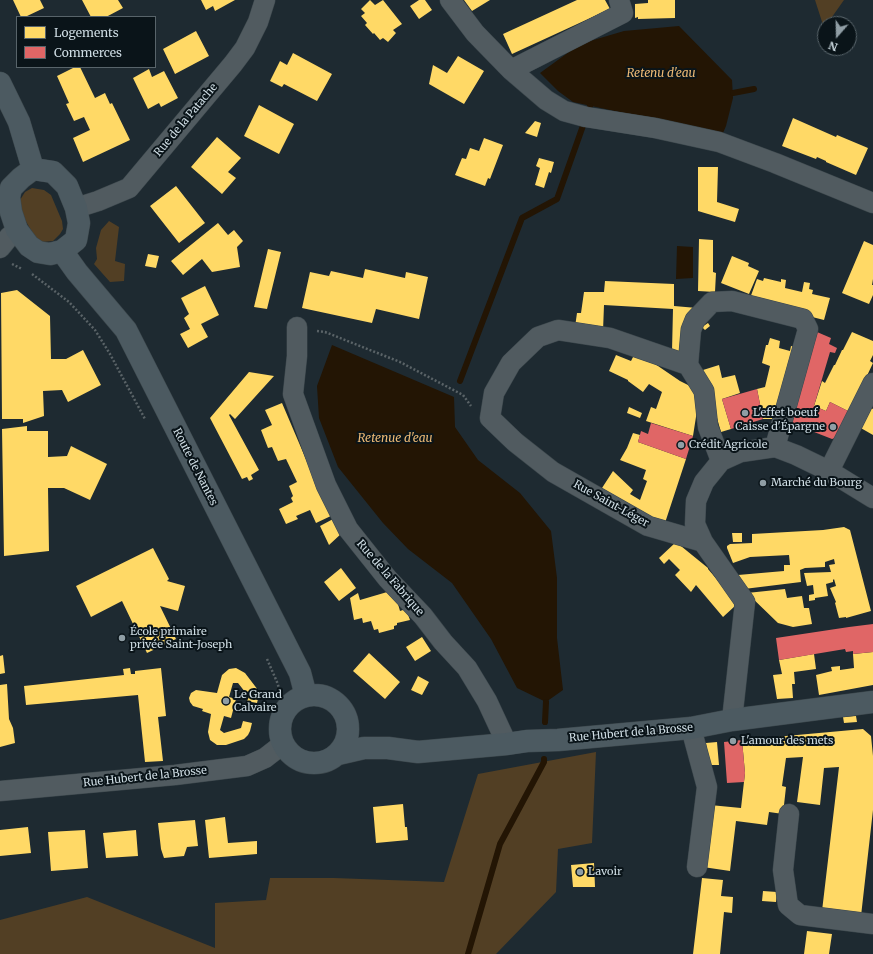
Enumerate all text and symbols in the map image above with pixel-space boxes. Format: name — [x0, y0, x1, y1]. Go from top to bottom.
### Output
legend — [16, 16, 156, 68]
north arrow — [817, 16, 857, 56]
text: Logements — [54, 25, 119, 40]
text: N — [827, 38, 840, 54]
text: Commerces — [54, 45, 122, 60]
water label: Retenu d'eau — [626, 67, 696, 81]
street label: Rue de la Patache — [152, 81, 220, 159]
place label: L'effet boeuf — [753, 406, 818, 420]
marker: L'effet boeuf — [740, 408, 750, 418]
place label: Caisse d'Épargne — [735, 420, 825, 434]
marker: Caisse d'Épargne — [828, 422, 838, 432]
street label: Route de Nantes — [170, 426, 220, 508]
water label: Retenue d'eau — [357, 432, 433, 446]
place label: Crédit Agricole — [689, 438, 768, 452]
marker: Crédit Agricole — [676, 440, 686, 450]
place label: Marché du Bourg — [771, 476, 862, 490]
street label: Rue Saint-Léger — [571, 478, 651, 530]
marker: Marché du Bourg — [758, 478, 768, 488]
street label: Rue de la Fabrique — [354, 537, 426, 619]
place label: École primaire privée Saint-Joseph — [130, 625, 232, 651]
marker: École primaire privée Saint-Joseph — [117, 633, 127, 643]
place label: Le Grand Calvaire — [234, 688, 282, 714]
marker: Le Grand Calvaire — [221, 696, 231, 706]
street label: Rue Hubert de la Brosse — [568, 721, 694, 745]
place label: L'amour des mets — [741, 734, 833, 748]
marker: L'amour des mets — [728, 736, 738, 746]
street label: Rue Hubert de la Brosse — [82, 764, 208, 790]
place label: Lavoir — [588, 865, 622, 879]
marker: Lavoir — [575, 867, 585, 877]

